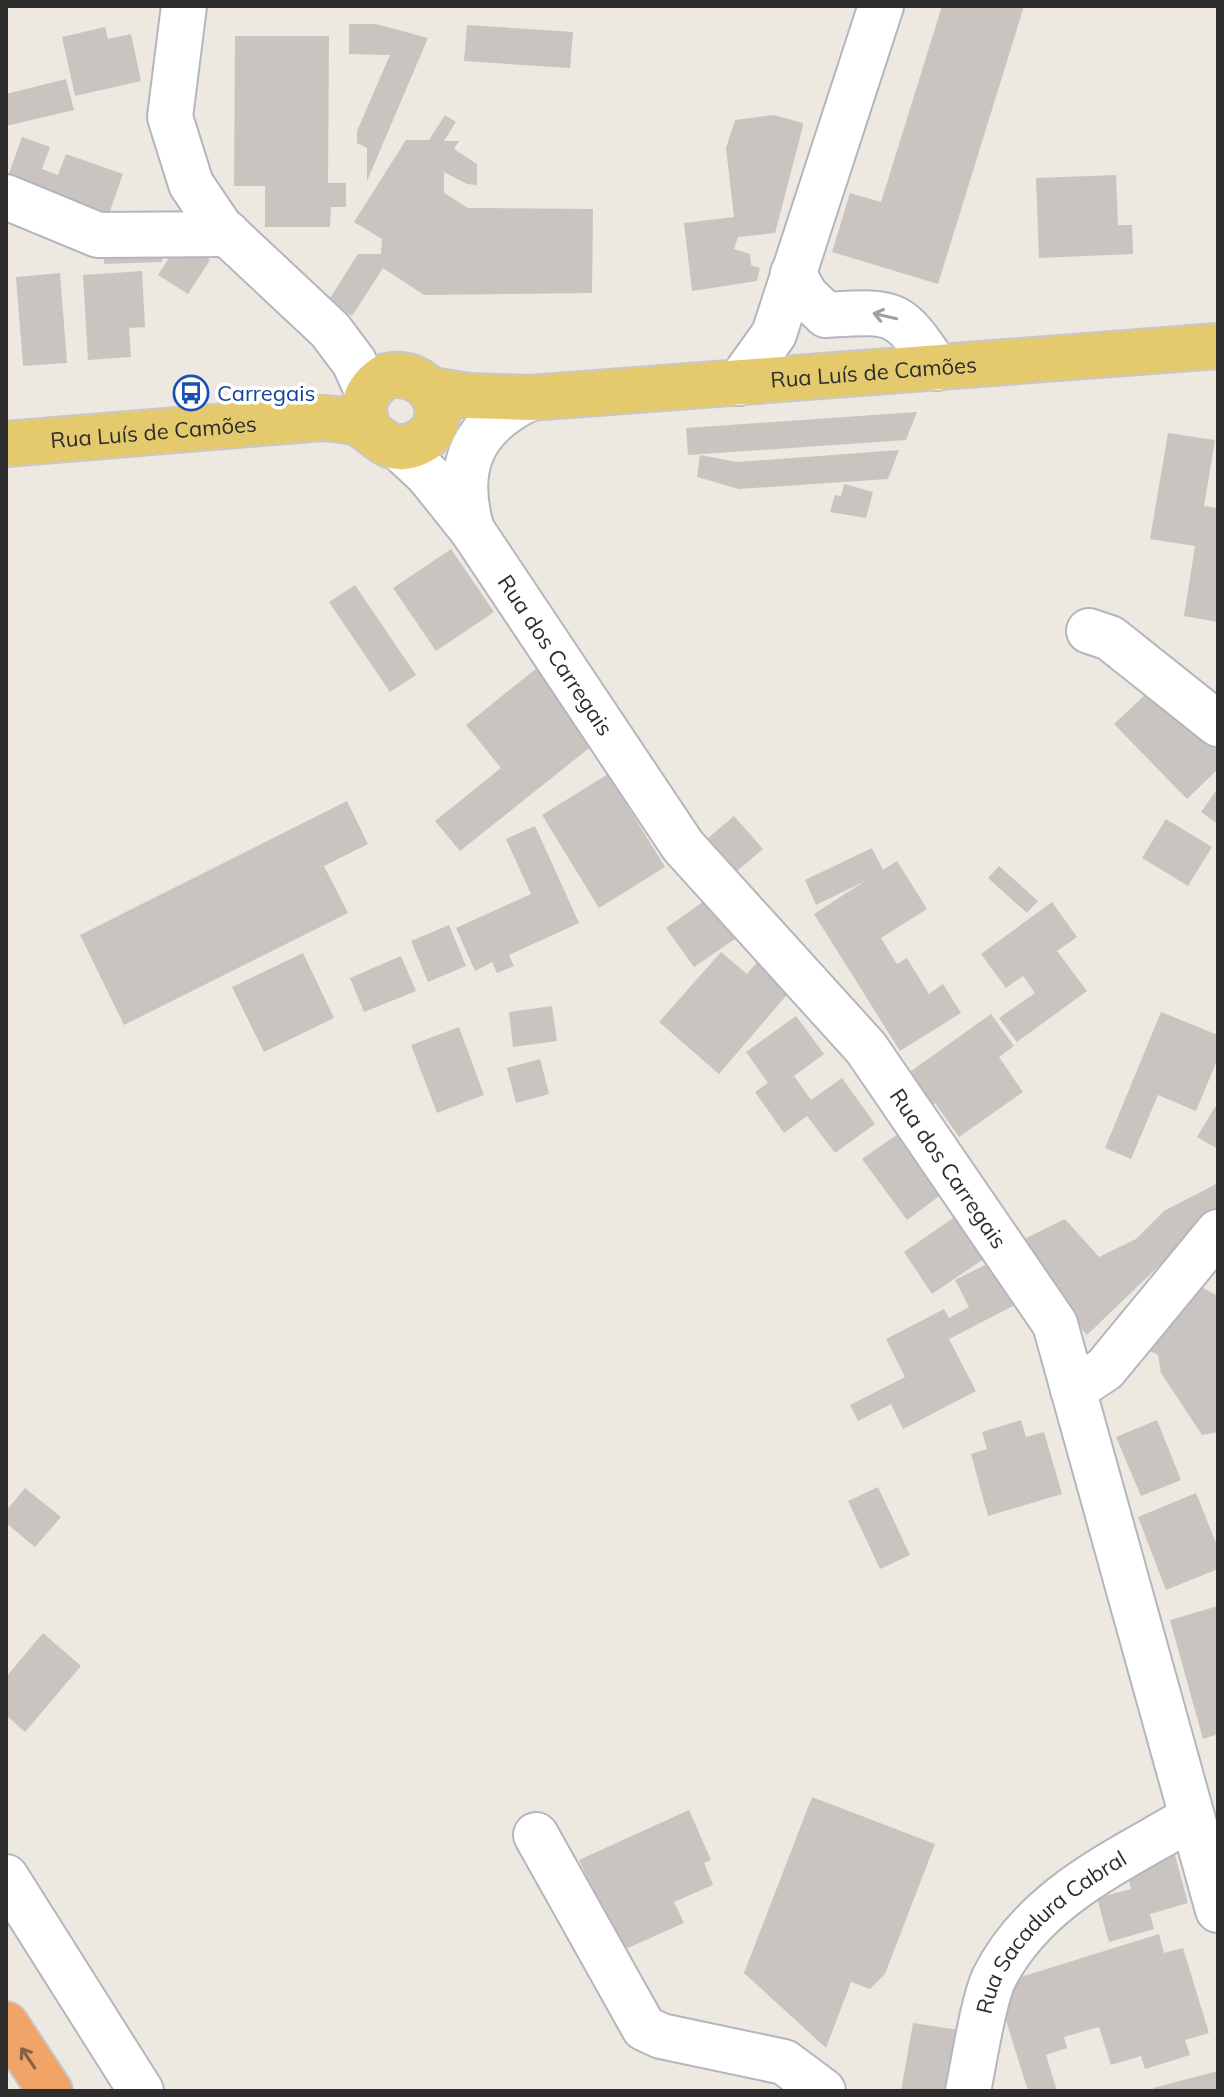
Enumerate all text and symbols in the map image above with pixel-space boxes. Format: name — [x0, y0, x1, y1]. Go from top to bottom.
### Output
one-way arrow — [872, 308, 898, 323]
street label: Rua Luís de Camões — [769, 350, 978, 394]
bus stop icon: Carregais — [172, 374, 210, 412]
place label: Carregais — [217, 379, 315, 407]
street label: Rua Luís de Camões — [49, 409, 258, 454]
street label: Rua dos Carregais — [492, 569, 619, 741]
street label: Rua dos Carregais — [884, 1083, 1013, 1254]
street label: Rua Sacadura Cabral — [970, 1844, 1131, 2017]
one-way arrow — [20, 2047, 36, 2069]

